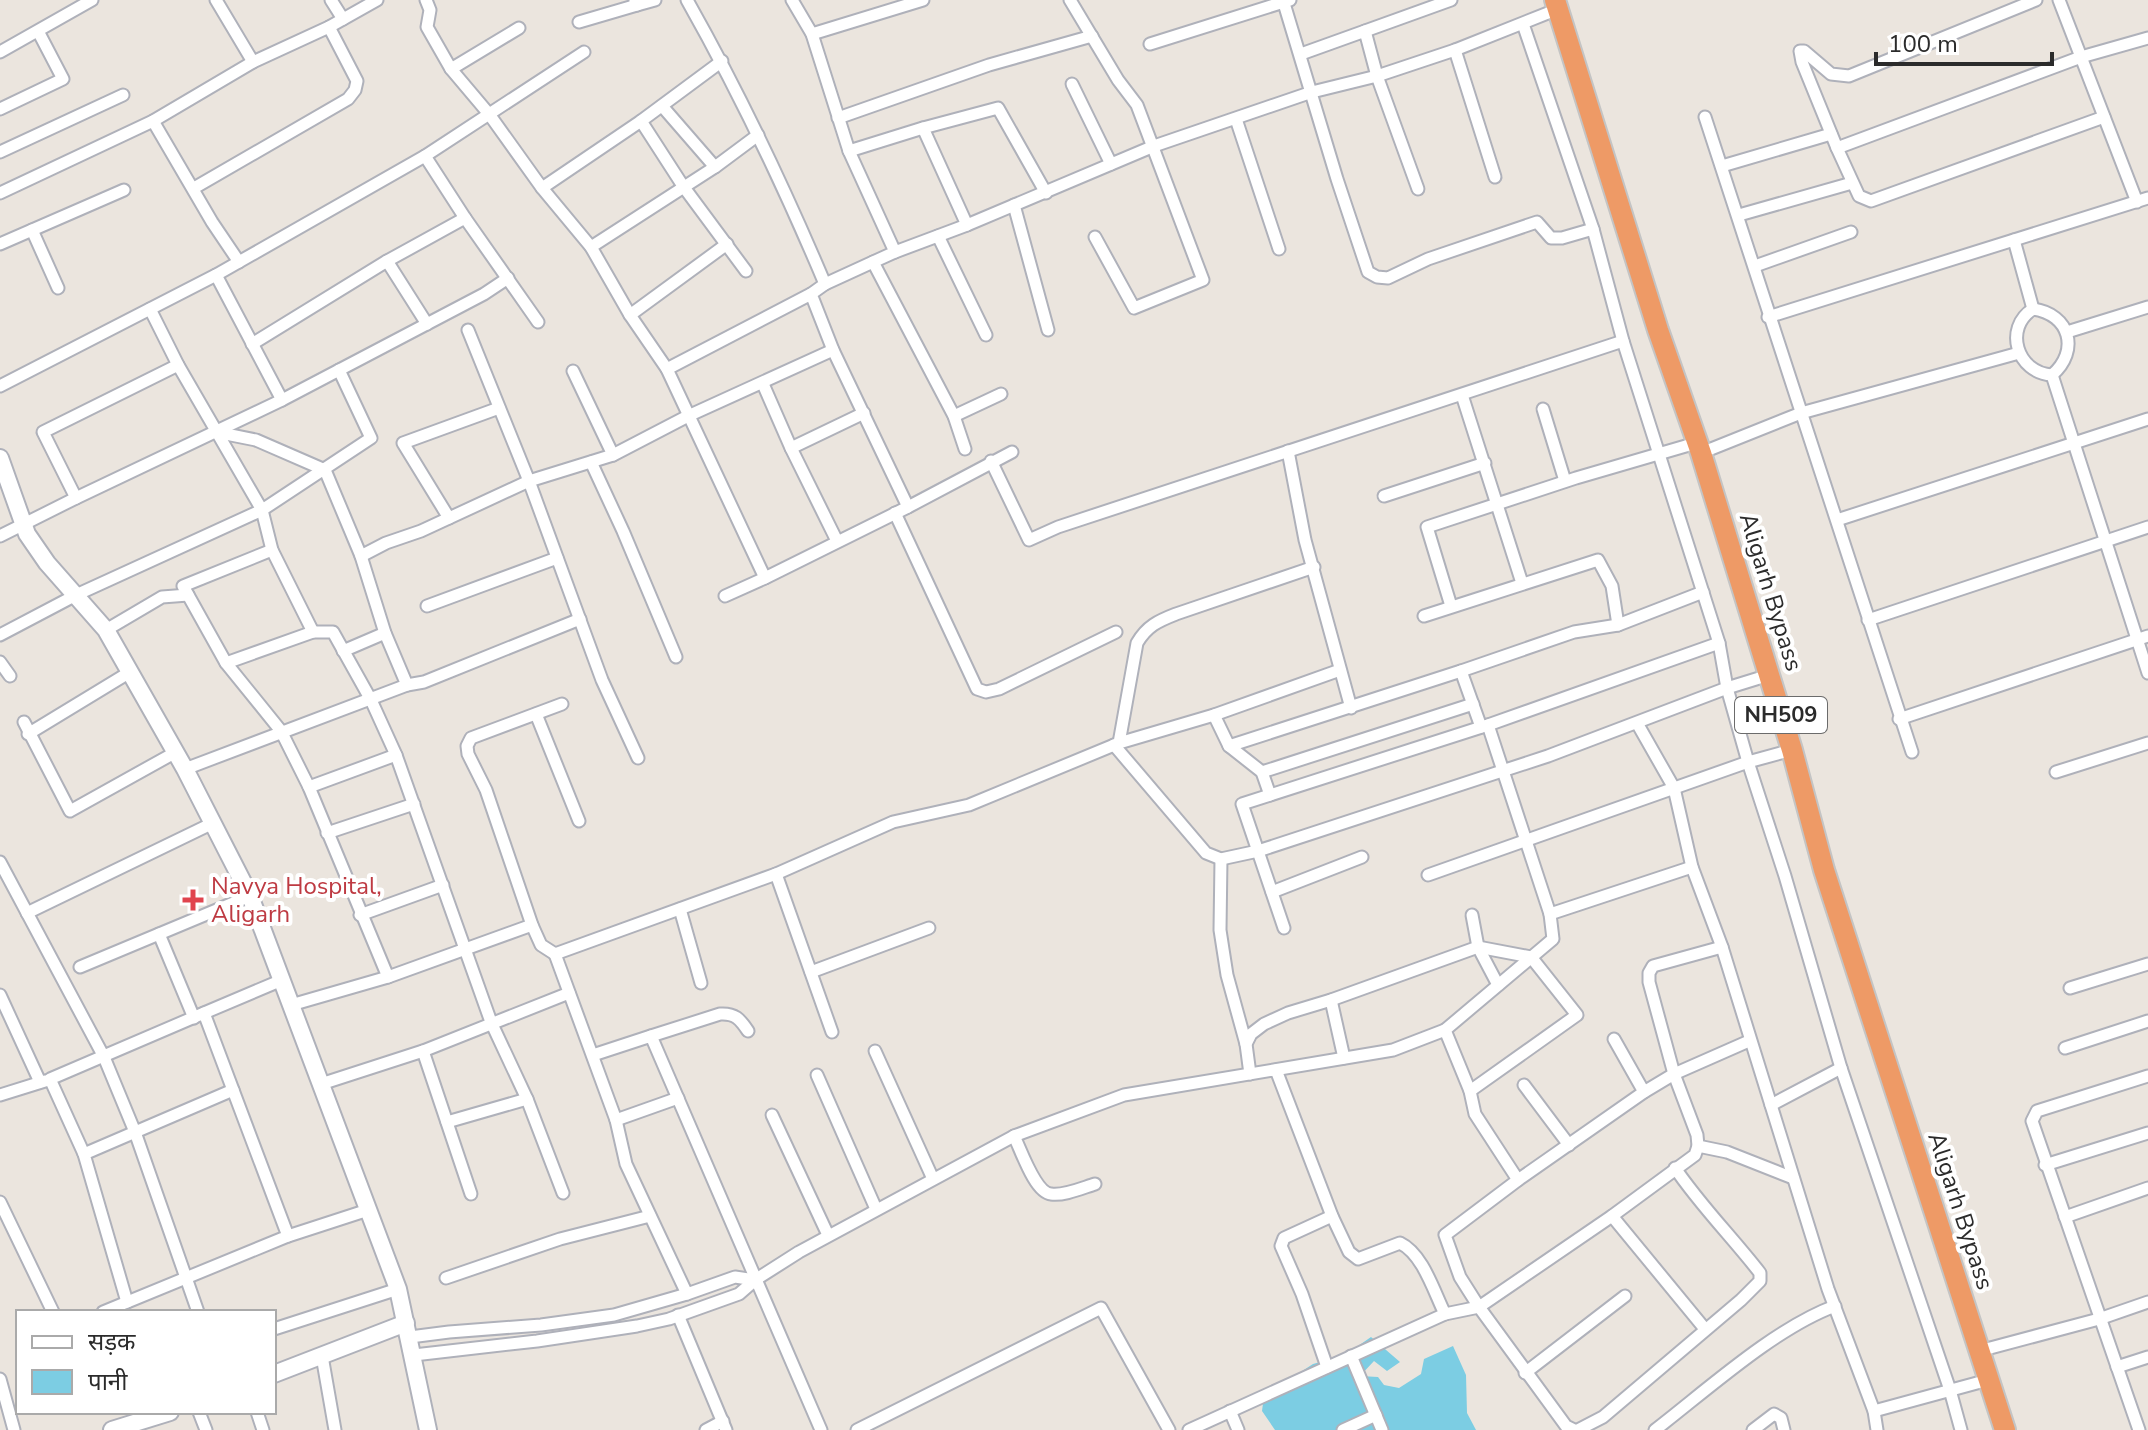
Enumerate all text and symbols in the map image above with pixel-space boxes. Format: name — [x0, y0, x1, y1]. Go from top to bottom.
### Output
scale bar — [1876, 16, 2052, 66]
text: 100 m — [1888, 28, 1958, 60]
street label: Aligarh Bypass — [1732, 509, 1810, 675]
road number: NH509 — [1735, 697, 1827, 733]
place label: Navya Hospital, Aligarh — [211, 870, 382, 930]
marker: Navya Hospital, Aligarh — [182, 889, 204, 911]
street label: Aligarh Bypass — [1920, 1128, 2002, 1294]
legend — [16, 1310, 276, 1414]
text: सड़क — [88, 1326, 136, 1358]
text: पानी — [88, 1366, 128, 1398]

